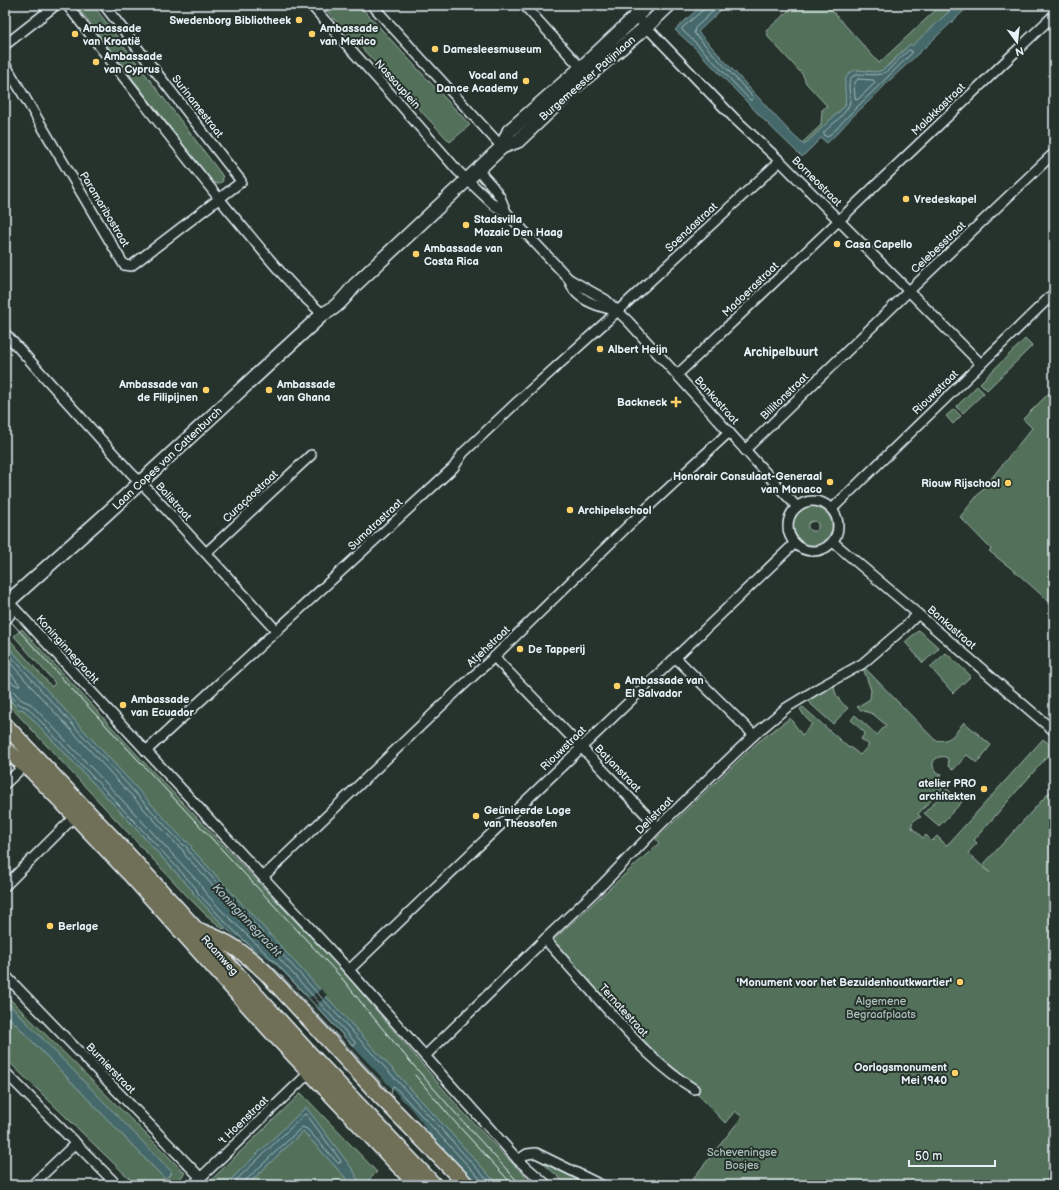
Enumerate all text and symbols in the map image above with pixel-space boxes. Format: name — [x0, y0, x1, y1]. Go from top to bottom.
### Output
place label: Swedenborg Bibliotheek — [170, 14, 291, 27]
marker: Swedenborg Bibliotheek — [294, 15, 304, 25]
place label: Ambassade van Kroatië — [82, 22, 141, 48]
place label: Ambassade van Mexico — [319, 22, 378, 48]
north arrow — [997, 22, 1037, 62]
marker: Ambassade van Kroatië — [70, 29, 80, 39]
marker: Ambassade van Mexico — [307, 29, 317, 39]
street label: Burgemeester Patijnlaan — [537, 33, 638, 124]
place label: Damesleesmuseum — [443, 43, 542, 56]
marker: Damesleesmuseum — [430, 44, 440, 54]
text: N — [1014, 44, 1025, 59]
place label: Ambassade van Cyprus — [103, 50, 162, 76]
marker: Ambassade van Cyprus — [91, 57, 101, 67]
street label: Nassauplein — [372, 57, 423, 112]
place label: Vocal and Dance Academy — [436, 69, 518, 95]
street label: Surinamestraat — [169, 72, 226, 141]
marker: Vocal and Dance Academy — [521, 76, 531, 86]
street label: Malakkastraat — [909, 80, 968, 138]
street label: Borneostraat — [789, 154, 845, 209]
street label: Paramaribostraat — [77, 169, 132, 250]
place label: Vredeskapel — [914, 193, 977, 206]
marker: Vredeskapel — [901, 194, 911, 204]
street label: Soendastraat — [663, 199, 721, 255]
place label: Stadsvilla Mozaic Den Haag — [474, 213, 563, 239]
street label: Celebesstraat — [908, 218, 969, 276]
marker: Stadsvilla Mozaic Den Haag — [461, 220, 471, 230]
place label: Casa Capello — [845, 238, 912, 251]
marker: Casa Capello — [832, 239, 842, 249]
place label: Ambassade van Costa Rica — [423, 242, 503, 268]
marker: Ambassade van Costa Rica — [411, 249, 421, 259]
street label: Madoerastraat — [720, 259, 782, 319]
place label: Albert Heijn — [607, 343, 668, 356]
marker: Albert Heijn — [595, 344, 605, 354]
district label: Archipelbuurt — [743, 345, 818, 360]
street label: Riouwstraat — [910, 367, 961, 417]
street label: Billitonstraat — [758, 370, 811, 422]
street label: Bankastraat — [692, 374, 742, 427]
place label: Ambassade van de Filipijnen — [118, 378, 198, 404]
place label: Ambassade van Ghana — [276, 378, 335, 404]
marker: Ambassade van de Filipijnen — [201, 385, 211, 395]
marker: Ambassade van Ghana — [264, 385, 274, 395]
place label: Backneck — [617, 396, 667, 409]
marker: Backneck — [670, 396, 682, 408]
street label: Laan Copes van Cattenburch — [110, 404, 225, 512]
street label: Curaçaostraat — [220, 467, 281, 525]
place label: Honorair Consulaat-Generaal van Monaco — [673, 470, 822, 496]
marker: Honorair Consulaat-Generaal van Monaco — [825, 477, 835, 487]
place label: Riouw Rijschool — [921, 477, 1000, 490]
marker: Riouw Rijschool — [1003, 478, 1013, 488]
street label: Balistraat — [153, 479, 195, 524]
street label: Sumatrastraat — [345, 495, 406, 553]
place label: Archipelschool — [577, 504, 652, 517]
marker: Archipelschool — [565, 505, 575, 515]
street label: Bankastraat — [925, 603, 979, 652]
street label: Koninginnegracht — [33, 612, 102, 687]
street label: Atjehstraat — [464, 623, 513, 670]
place label: De Tapperij — [528, 643, 585, 656]
marker: De Tapperij — [515, 644, 525, 654]
place label: Ambassade van El Salvador — [624, 674, 704, 700]
marker: Ambassade van El Salvador — [612, 681, 622, 691]
place label: Ambassade van Ecuador — [130, 693, 195, 719]
marker: Ambassade van Ecuador — [118, 700, 128, 710]
street label: Riouwstraat — [538, 723, 589, 773]
street label: Batjanstraat — [592, 742, 644, 795]
place label: atelier PRO architekten — [918, 777, 976, 803]
marker: atelier PRO architekten — [979, 784, 989, 794]
street label: Delistraat — [633, 793, 676, 837]
place label: Geünieerde Loge van Theosofen — [483, 804, 571, 830]
marker: Geünieerde Loge van Theosofen — [471, 811, 481, 821]
water label: Koninginnegracht — [209, 881, 285, 960]
place label: Berlage — [58, 920, 98, 933]
marker: Berlage — [45, 921, 55, 931]
street label: Raamweg — [198, 933, 241, 978]
place label: 'Monument voor het Bezuidenhoutkwartier' — [737, 976, 953, 989]
marker: 'Monument voor het Bezuidenhoutkwartier' — [955, 977, 965, 987]
street label: Ternatestraat — [597, 981, 651, 1040]
park label: Algemene Begraafplaats — [846, 995, 917, 1021]
street label: Burnierstraat — [83, 1040, 138, 1097]
place label: Oorlogsmonument Mei 1940 — [854, 1061, 947, 1087]
marker: Oorlogsmonument Mei 1940 — [950, 1068, 960, 1078]
street label: 't Hoenstraat — [216, 1093, 271, 1147]
scale bar — [909, 1142, 995, 1168]
park label: Scheveningse Bosjes — [707, 1146, 777, 1172]
text: 50 m — [915, 1149, 942, 1164]

